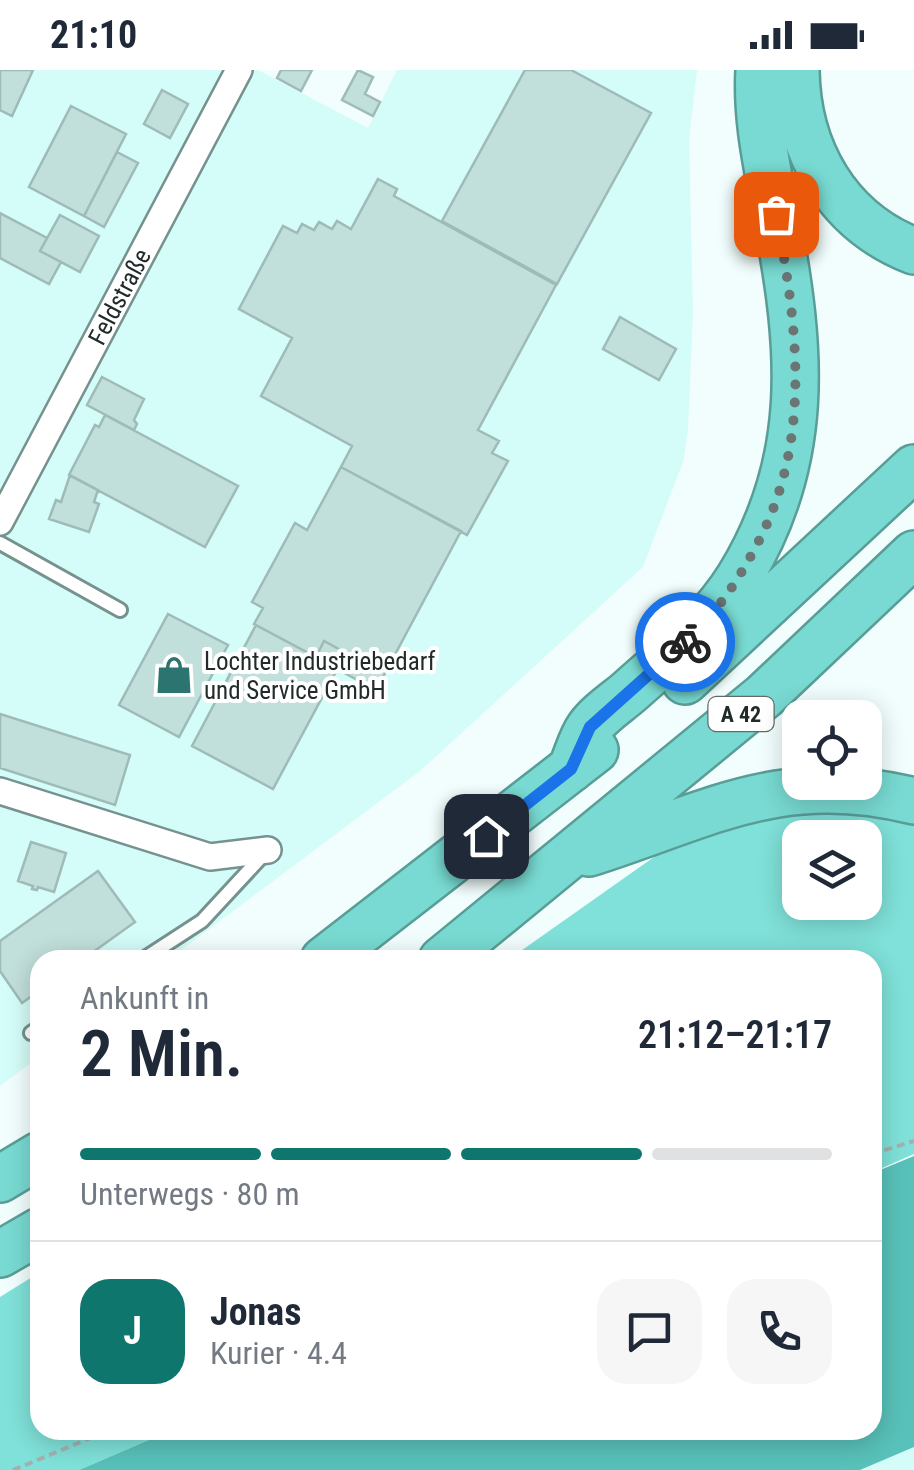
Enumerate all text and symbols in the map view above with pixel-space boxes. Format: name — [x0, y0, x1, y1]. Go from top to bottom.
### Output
text: 21:10 — [50, 13, 137, 57]
pin — [734, 172, 819, 257]
icon: bag — [749, 187, 804, 242]
street label: Feldstraße — [82, 244, 156, 349]
courier — [635, 592, 735, 692]
icon: bike — [658, 615, 713, 670]
place label: Lochter Industriebedarf und Service GmbH — [204, 647, 435, 705]
shop icon: Lochter Industriebedarf und Service GmbH — [153, 654, 195, 696]
road number: A 42 — [708, 697, 774, 731]
map controls — [782, 700, 882, 920]
button: locate — [782, 700, 882, 800]
pin — [444, 794, 529, 879]
icon: home — [459, 809, 514, 864]
button: layers — [782, 820, 882, 920]
text: Ankunft in — [80, 979, 209, 1017]
text: 21:12–21:17 — [638, 1013, 832, 1057]
text: 2 Min. — [80, 1016, 243, 1092]
text: Unterwegs · 80 m — [80, 1175, 300, 1213]
button: chat — [597, 1279, 702, 1384]
button: phone — [727, 1279, 832, 1384]
text: Jonas — [210, 1290, 301, 1334]
text: J — [123, 1309, 142, 1353]
text: Kurier · 4.4 — [210, 1334, 347, 1372]

